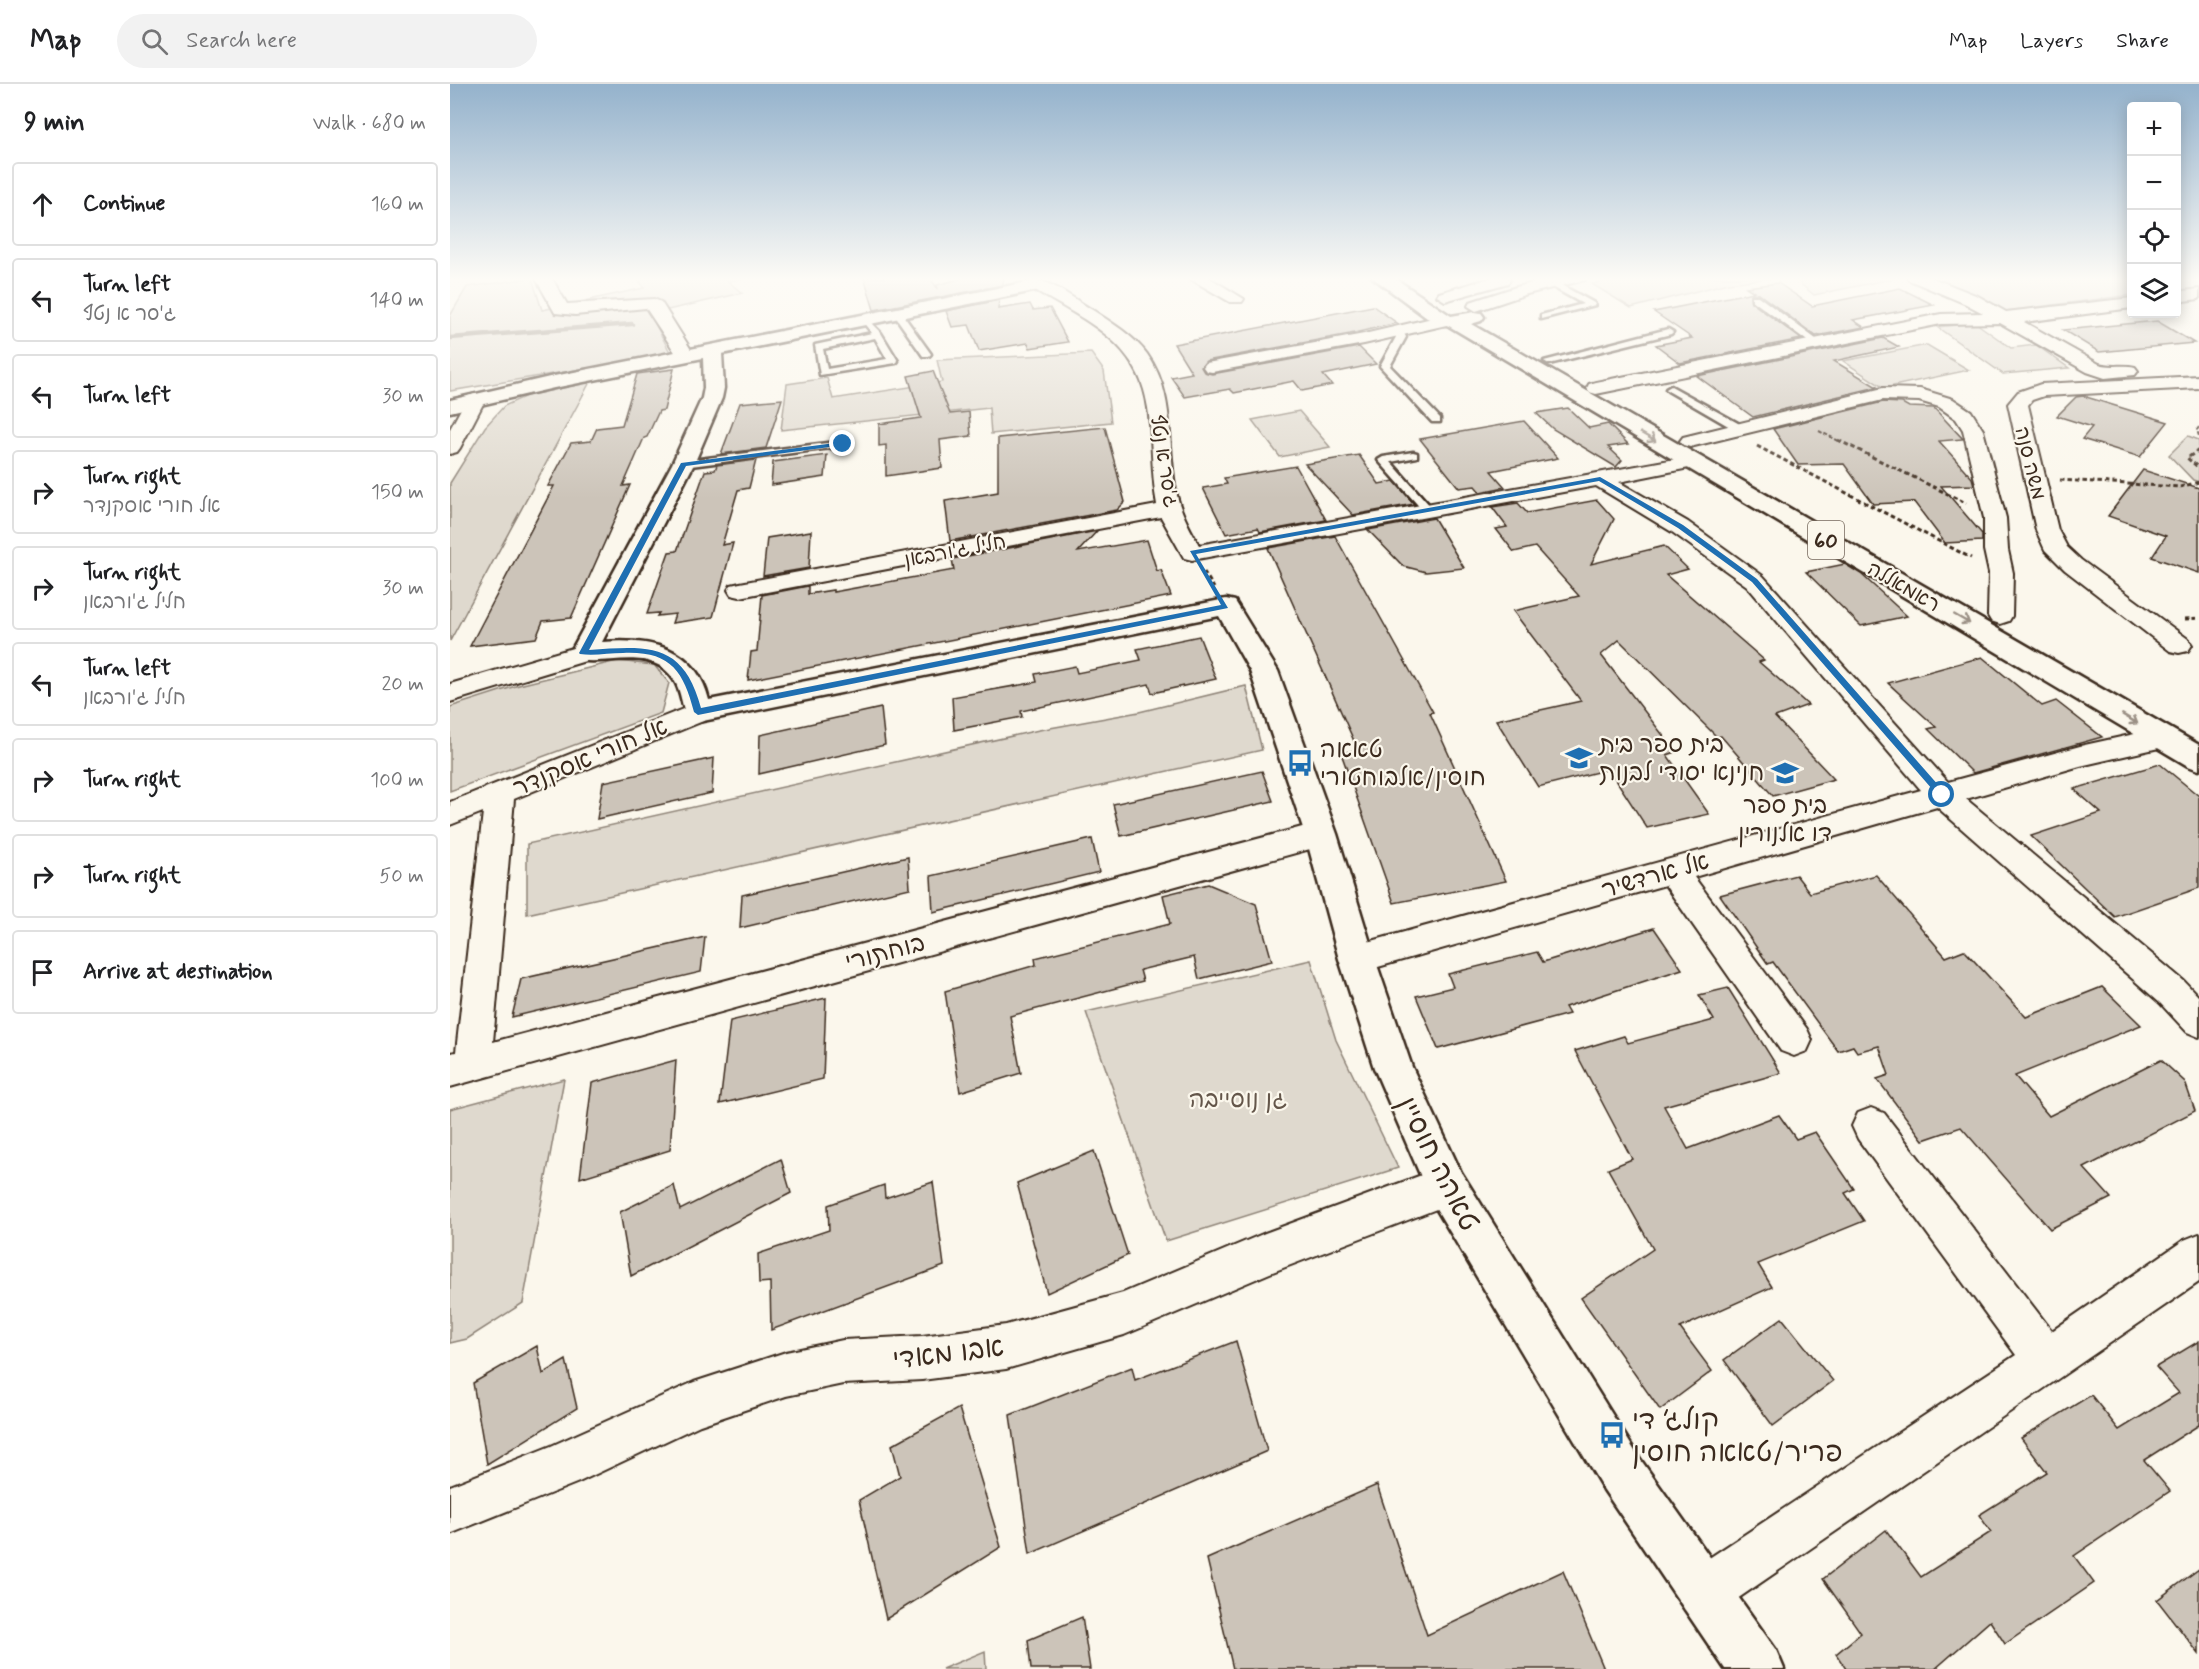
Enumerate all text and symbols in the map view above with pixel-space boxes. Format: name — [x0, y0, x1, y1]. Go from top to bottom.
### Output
search box — [117, 14, 537, 68]
text: Map — [30, 23, 81, 60]
icon: search — [138, 25, 171, 58]
text: Search here — [186, 27, 297, 55]
text: Map — [1949, 27, 1987, 55]
text: Layers — [2020, 27, 2083, 55]
text: Share — [2116, 27, 2169, 55]
map controls — [2127, 102, 2181, 318]
button: + — [2127, 102, 2181, 156]
text: 9 min — [24, 106, 85, 140]
text: Walk · 680 m — [313, 110, 426, 137]
button: − — [2127, 156, 2181, 210]
icon: ahead — [26, 188, 59, 221]
text: Continue — [83, 190, 165, 218]
text: 160 m — [371, 191, 424, 218]
button: locate — [2127, 210, 2181, 264]
button: layers — [2127, 264, 2181, 318]
text: Turn left — [83, 271, 171, 299]
icon: left — [26, 284, 59, 317]
text: 140 m — [370, 287, 424, 314]
text: ג'סר א נטף — [83, 301, 176, 328]
icon: left — [26, 380, 59, 413]
text: Turn left — [83, 382, 171, 410]
text: 30 m — [382, 383, 424, 410]
street label: ג'סר א נטף — [1143, 413, 1184, 509]
street label: משה סנה — [2007, 424, 2052, 503]
route end — [829, 430, 855, 456]
one-way arrow — [1639, 431, 1656, 443]
text: Turn right — [83, 463, 181, 491]
icon: right — [26, 476, 59, 509]
text: 150 m — [371, 479, 424, 506]
text: אל חורי אסקנדר — [83, 493, 220, 520]
road number: 60 — [1808, 521, 1844, 559]
street label: חליל ג'ורבאן — [902, 528, 1008, 575]
street label: ראמאללה — [1862, 556, 1945, 619]
text: Turn right — [83, 559, 181, 587]
icon: right — [26, 572, 59, 605]
text: 30 m — [382, 575, 424, 602]
text: חליל ג'ורבאן — [83, 589, 186, 616]
one-way arrow — [1953, 614, 1970, 626]
text: Turn left — [83, 655, 171, 683]
icon: left — [26, 668, 59, 701]
text: 20 m — [381, 671, 424, 698]
text: חליל ג'ורבאן — [83, 685, 186, 712]
street label: אל חורי אסקנדר — [509, 712, 673, 805]
one-way arrow — [2121, 713, 2138, 725]
place label: בית ספר בית חנינא יסודי לבנות — [1597, 730, 1764, 789]
place label: טאאה חוסין/אלבוחטורי — [1320, 735, 1486, 794]
school or university icon: בית ספר בית חנינא יסודי לבנות — [1564, 743, 1594, 773]
bus stop icon: טאאה חוסין/אלבוחטורי — [1285, 748, 1315, 778]
school or university icon: בית ספר דו אלנורין — [1770, 758, 1800, 788]
icon: right — [26, 764, 59, 797]
text: Turn right — [83, 766, 181, 794]
text: 100 m — [370, 767, 424, 794]
route start — [1928, 781, 1954, 807]
place label: בית ספר דו אלנורין — [1738, 791, 1832, 850]
street label: אל ארדשיר — [1598, 846, 1713, 907]
icon: right — [26, 860, 59, 893]
text: Turn right — [83, 862, 181, 890]
text: 50 m — [379, 863, 424, 890]
street label: בוחתורי — [842, 928, 929, 979]
icon: arrive — [26, 956, 59, 989]
text: Arrive at destination — [83, 958, 273, 986]
park label: גן נוסייבה — [1189, 1085, 1287, 1116]
street label: טאהה חוסיין — [1387, 1090, 1487, 1238]
street label: אבו מאדי — [891, 1329, 1006, 1380]
place label: קולג׳ די פריר/טאאה חוסין — [1632, 1403, 1843, 1472]
bus stop icon: קולג׳ די פריר/טאאה חוסין — [1597, 1420, 1627, 1450]

